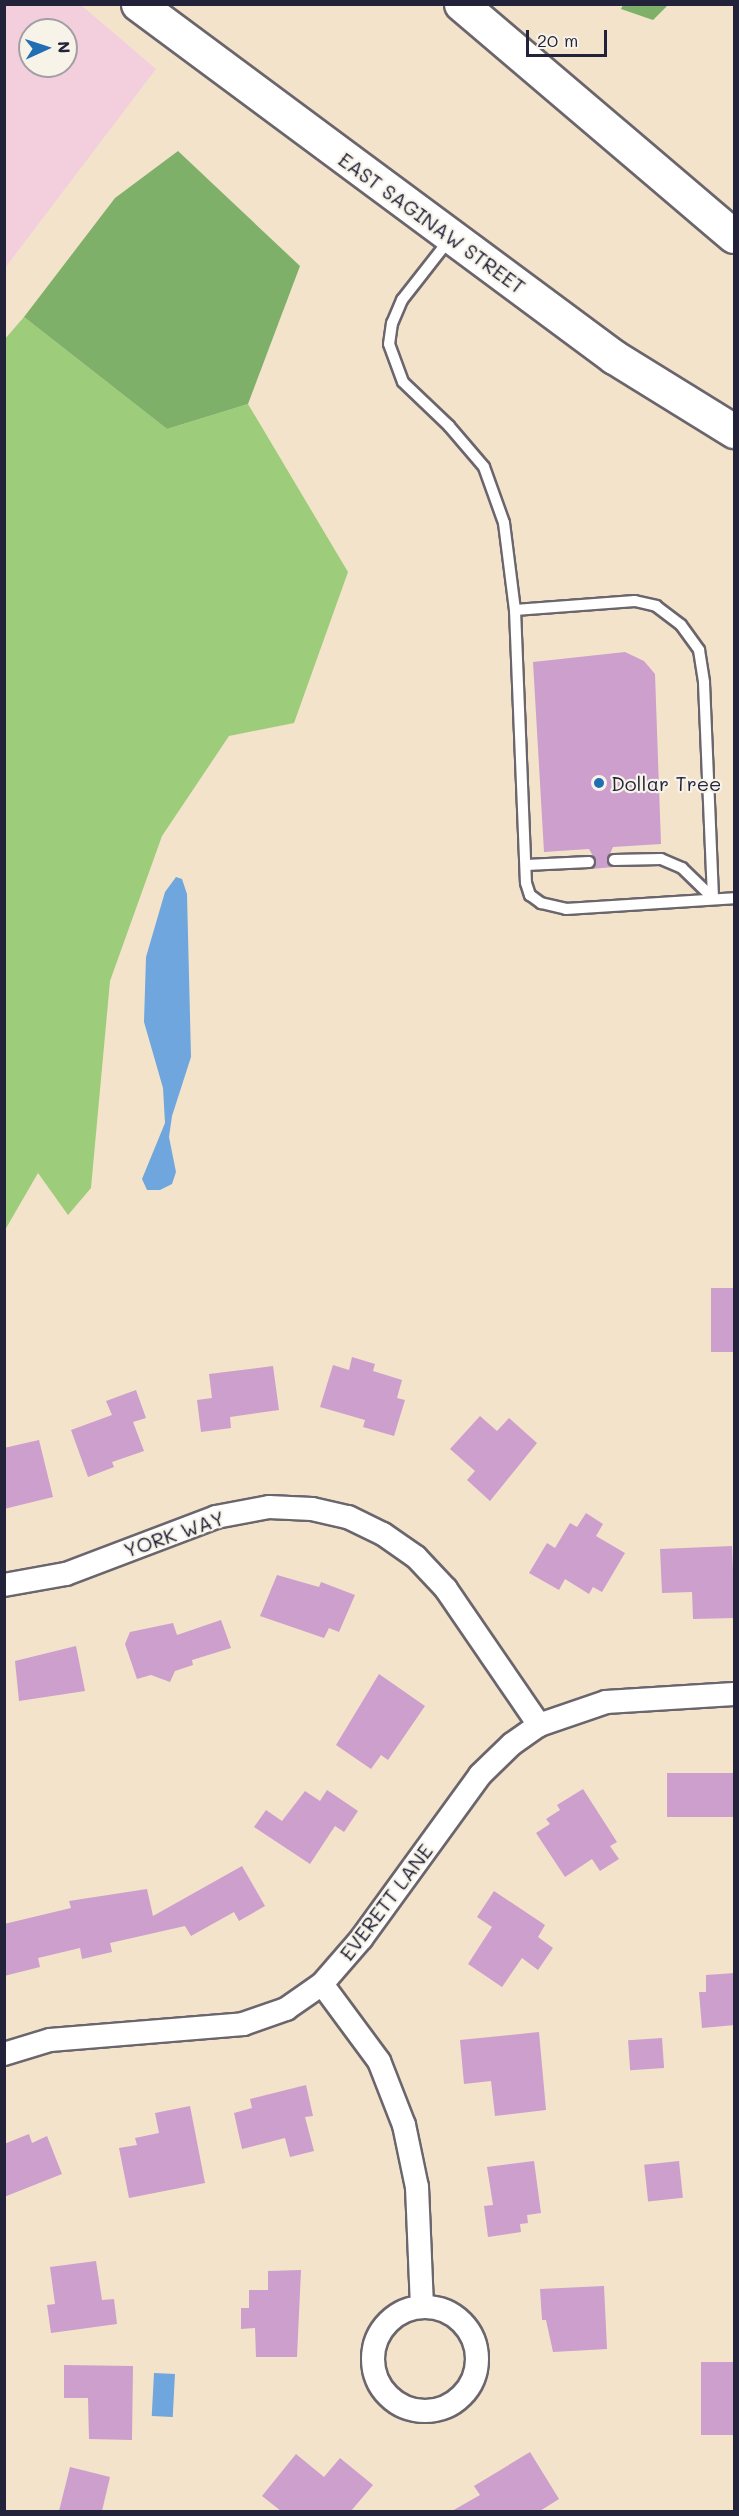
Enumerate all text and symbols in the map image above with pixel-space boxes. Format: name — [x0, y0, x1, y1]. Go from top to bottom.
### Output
north arrow — [18, 18, 78, 78]
scale bar — [529, 18, 610, 56]
text: 20 m — [537, 28, 578, 52]
text: N — [54, 41, 75, 54]
street label: EAST SAGINAW STREET — [334, 147, 530, 299]
place label: Dollar Tree — [611, 771, 721, 795]
marker: Dollar Tree — [592, 776, 606, 790]
street label: YORK WAY — [121, 1506, 227, 1562]
street label: EVERETT LANE — [334, 1839, 438, 1965]

